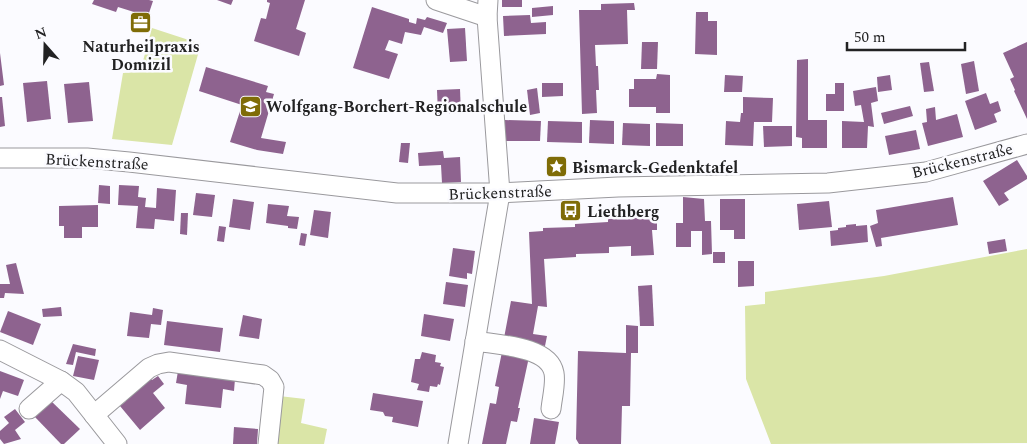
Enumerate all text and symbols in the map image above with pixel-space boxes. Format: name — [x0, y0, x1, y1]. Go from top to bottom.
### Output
office icon: Naturheilpraxis Domizil — [129, 10, 153, 34]
north arrow — [20, 20, 70, 70]
scale bar — [847, 20, 964, 52]
text: N — [32, 21, 50, 45]
text: 50 m — [854, 26, 886, 49]
place label: Naturheilpraxis Domizil — [82, 35, 200, 77]
school or university icon: Wolfgang-Borchert-Regionalschule — [238, 94, 262, 118]
place label: Wolfgang-Borchert-Regionalschule — [266, 95, 527, 119]
street label: Brückenstraße — [909, 137, 1015, 185]
street label: Brückenstraße — [45, 147, 149, 177]
place icon: Bismarck-Gedenktafel — [544, 155, 568, 179]
place label: Bismarck-Gedenktafel — [572, 156, 738, 180]
street label: Brückenstraße — [448, 179, 552, 207]
bus stop icon: Liethberg — [559, 199, 583, 223]
place label: Liethberg — [587, 200, 659, 224]

